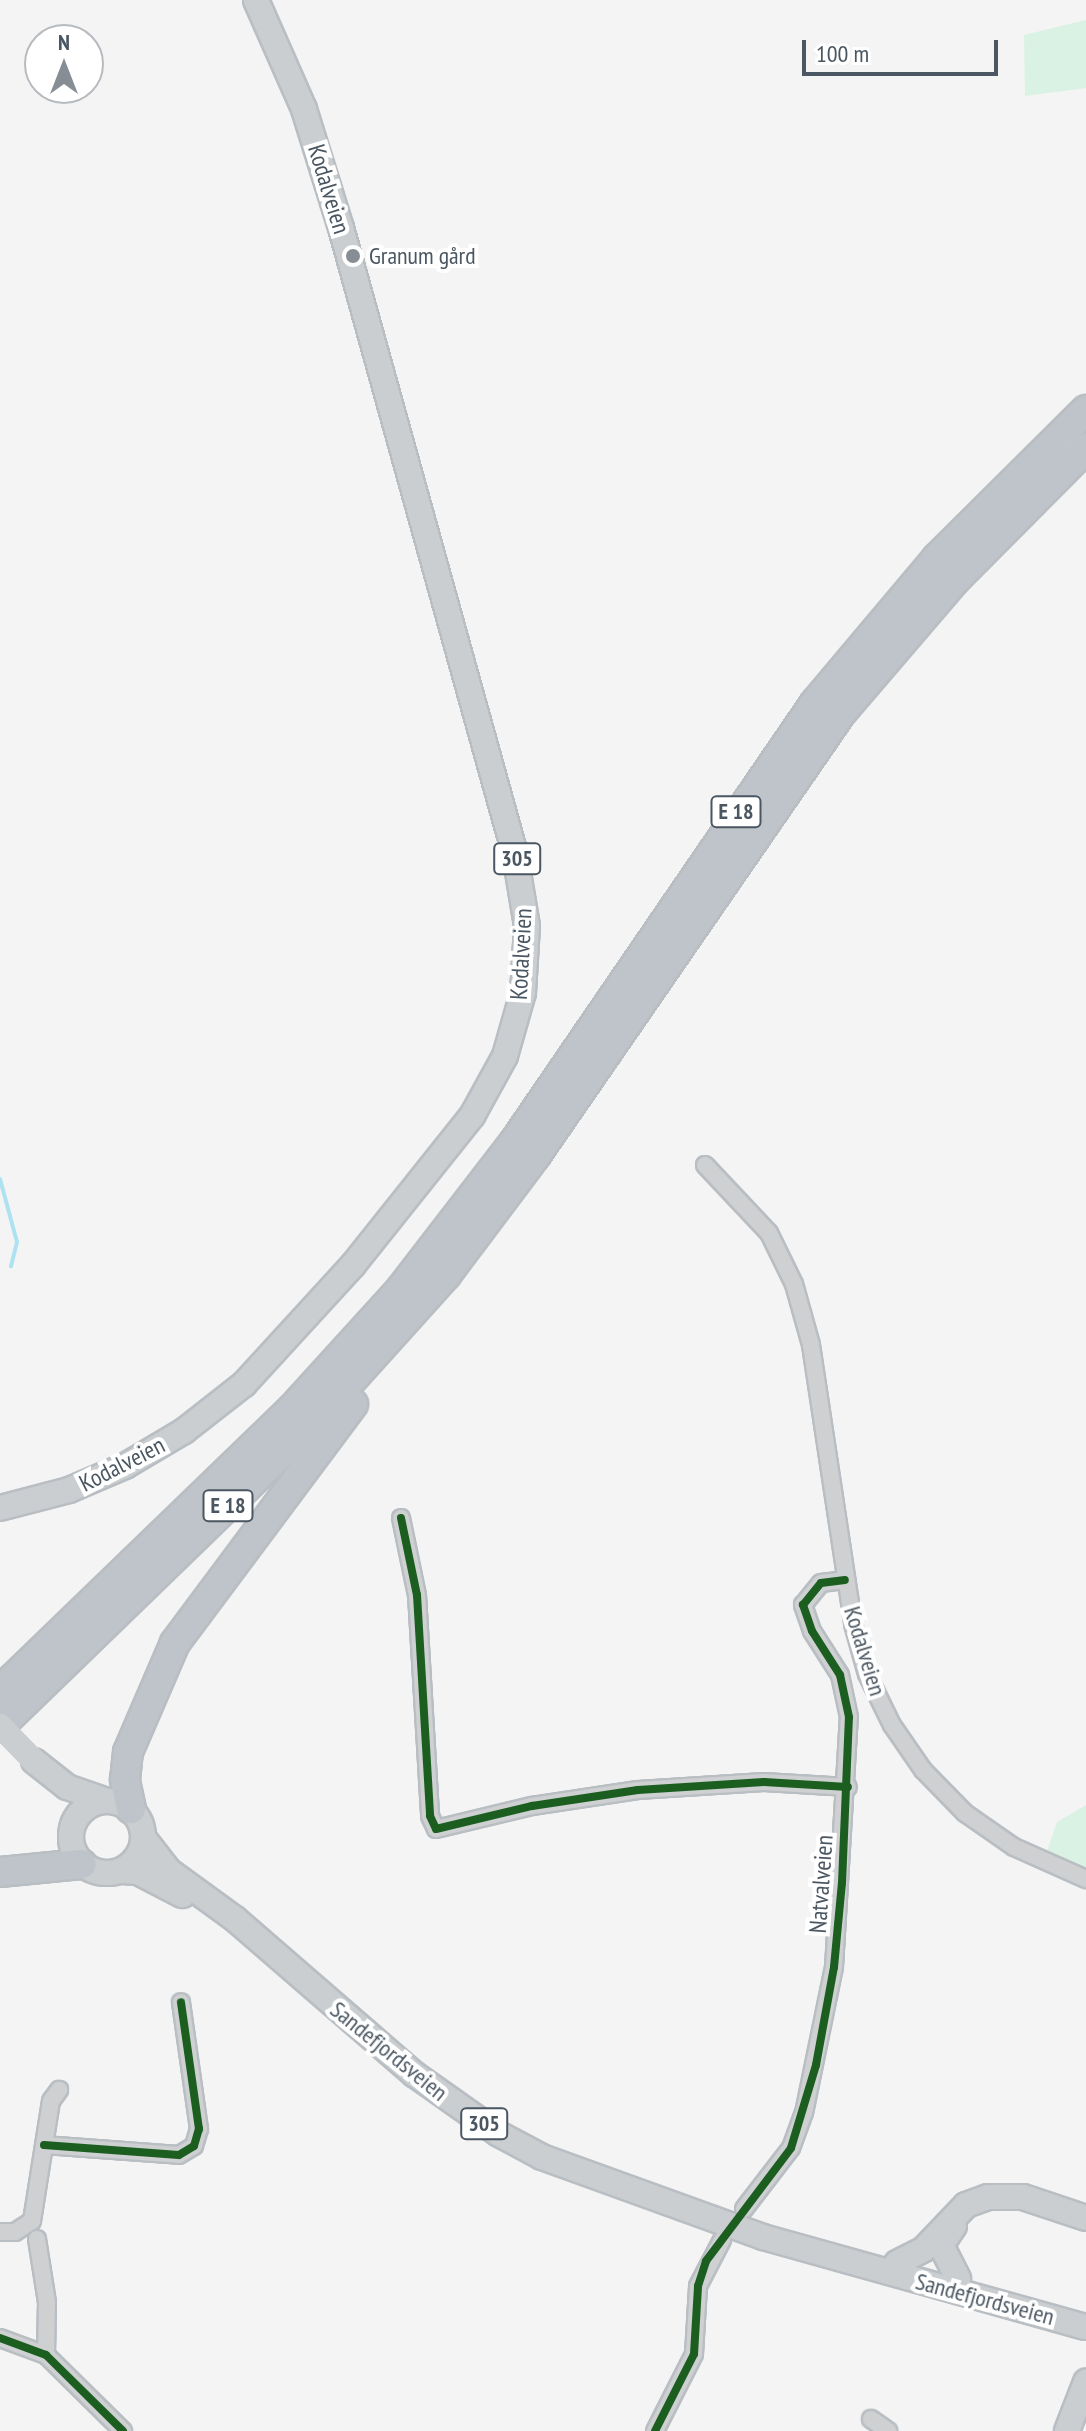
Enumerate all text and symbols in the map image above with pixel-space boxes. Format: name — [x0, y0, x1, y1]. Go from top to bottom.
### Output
north arrow — [24, 24, 104, 104]
scale bar — [806, 24, 1002, 74]
text: N — [58, 28, 70, 56]
text: 100 m — [816, 38, 869, 69]
street label: Kodalveien — [302, 141, 356, 237]
place label: Granum gård — [369, 242, 476, 270]
marker: Granum gård — [344, 247, 362, 265]
road number: E 18 — [710, 794, 762, 830]
road number: 305 — [493, 841, 541, 877]
street label: Kodalveien — [504, 907, 538, 1001]
street label: Kodalveien — [75, 1430, 169, 1498]
road number: E 18 — [202, 1488, 254, 1524]
street label: Kodalveien — [838, 1603, 892, 1699]
street label: Natvalveien — [803, 1834, 839, 1934]
street label: Sandefjordsveien — [325, 1995, 453, 2107]
road number: 305 — [460, 2106, 508, 2142]
street label: Sandefjordsveien — [913, 2267, 1057, 2331]

